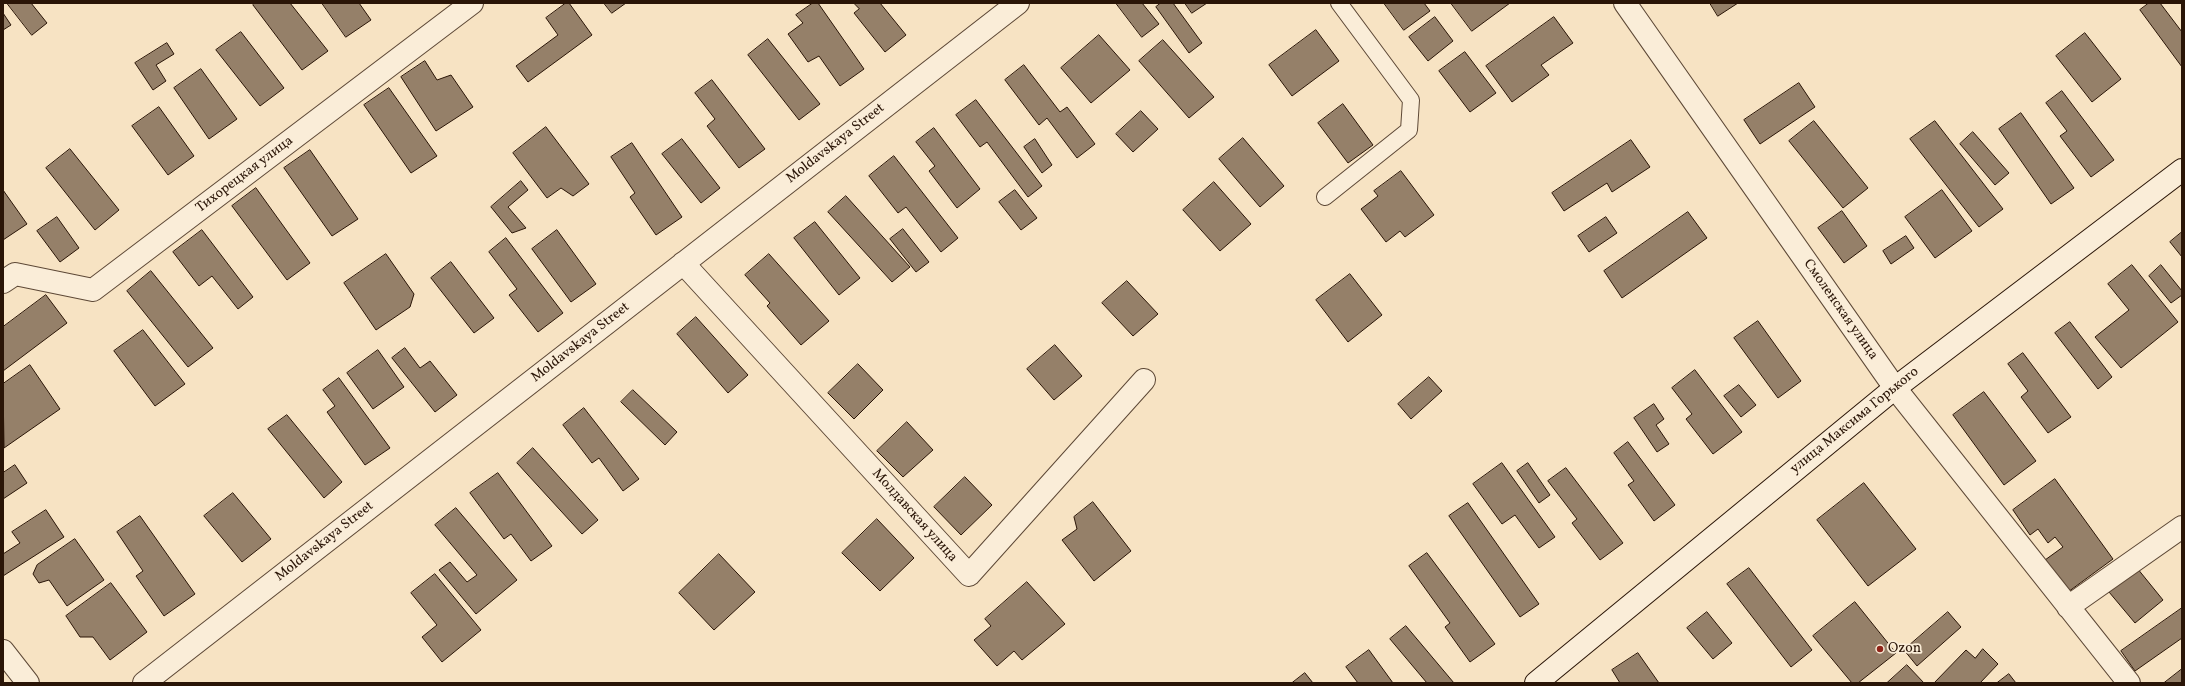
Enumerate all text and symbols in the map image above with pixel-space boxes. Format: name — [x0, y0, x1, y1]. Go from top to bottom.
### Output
street label: Moldavskaya Street — [783, 100, 889, 188]
street label: Тихорецкая улица — [193, 133, 297, 217]
street label: Смоленская улица — [1799, 257, 1881, 363]
street label: Moldavskaya Street — [528, 299, 634, 387]
street label: улица Максима Горького — [1787, 364, 1923, 478]
street label: Молдавская улица — [868, 466, 960, 566]
street label: Moldavskaya Street — [272, 498, 378, 586]
place label: Ozon — [1888, 641, 1921, 657]
marker: Ozon — [1875, 644, 1885, 654]

